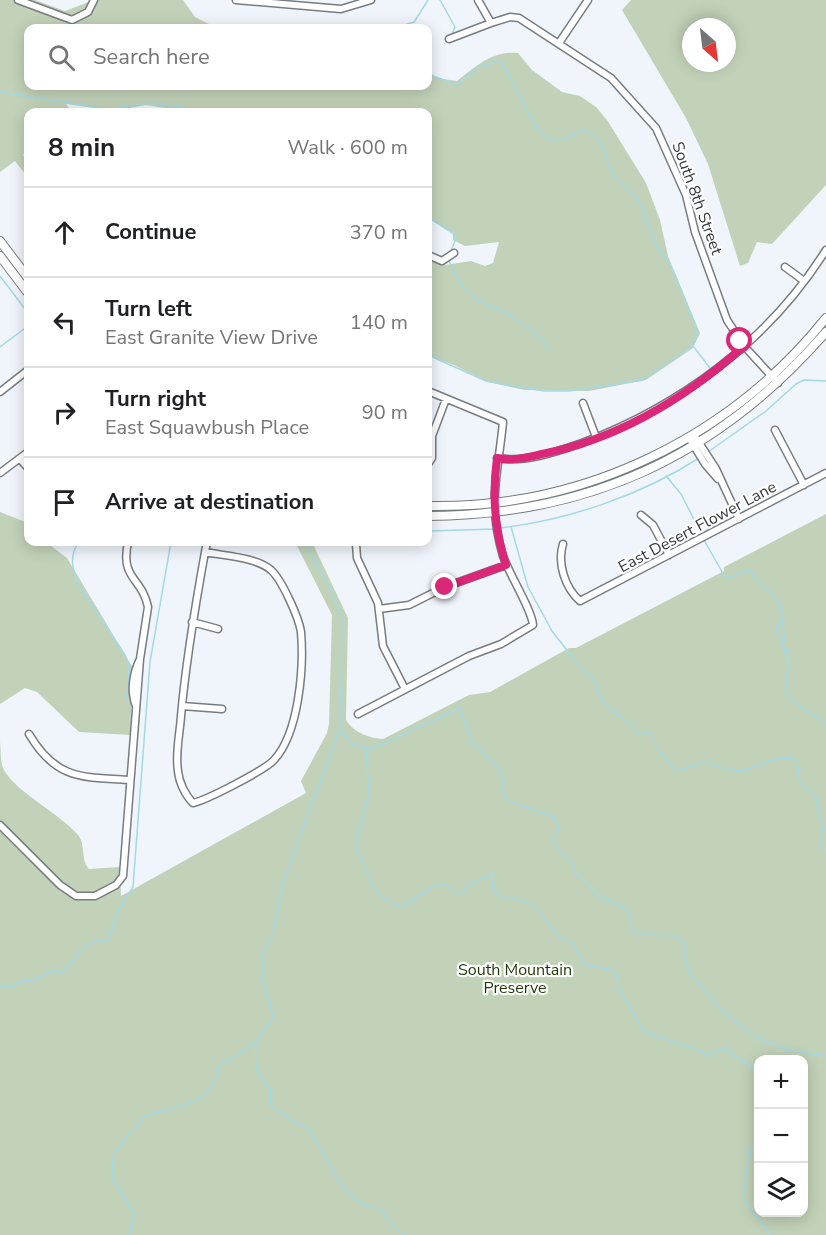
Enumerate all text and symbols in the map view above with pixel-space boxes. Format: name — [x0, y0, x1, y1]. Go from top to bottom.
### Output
north arrow — [682, 18, 736, 72]
search box — [24, 24, 432, 90]
icon: search — [45, 41, 78, 74]
text: Search here — [93, 42, 210, 72]
text: 8 min — [48, 130, 115, 165]
text: Walk · 600 m — [288, 134, 408, 161]
street label: South 8th Street — [666, 139, 728, 258]
icon: ahead — [48, 216, 81, 249]
text: Continue — [105, 217, 196, 247]
text: 370 m — [350, 219, 408, 246]
text: Turn left — [105, 294, 192, 324]
icon: left — [48, 306, 81, 339]
text: 140 m — [350, 309, 408, 336]
text: East Granite View Drive — [105, 324, 318, 351]
route start — [726, 327, 752, 353]
text: Turn right — [105, 384, 206, 414]
icon: right — [48, 396, 81, 429]
text: 90 m — [362, 399, 408, 426]
text: East Squawbush Place — [105, 414, 309, 441]
street label: East Desert Flower Lane — [615, 476, 780, 578]
icon: arrive — [48, 486, 81, 519]
text: Arrive at destination — [105, 487, 314, 517]
route end — [431, 573, 457, 599]
park label: South Mountain Preserve — [458, 959, 572, 999]
map controls — [754, 1055, 808, 1217]
button: + — [754, 1055, 808, 1109]
button: − — [754, 1109, 808, 1163]
button: layers — [754, 1163, 808, 1217]

